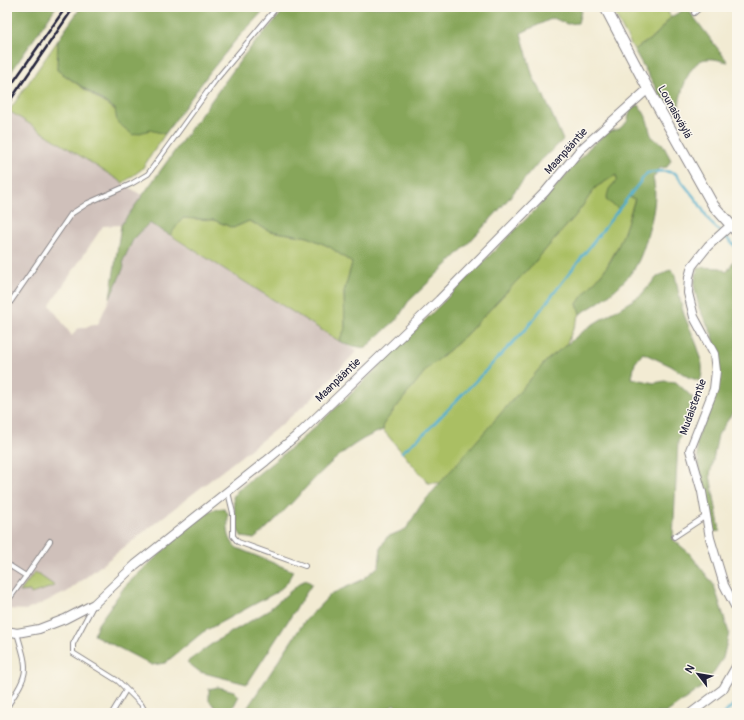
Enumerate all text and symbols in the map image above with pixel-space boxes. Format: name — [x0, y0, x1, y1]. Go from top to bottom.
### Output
street label: Lounaisväylä — [655, 83, 695, 141]
street label: Maanpääntie — [542, 125, 591, 177]
street label: Maanpääntie — [313, 355, 364, 405]
street label: Mudaistentie — [677, 377, 709, 437]
north arrow — [678, 654, 718, 694]
text: N — [682, 662, 698, 676]

